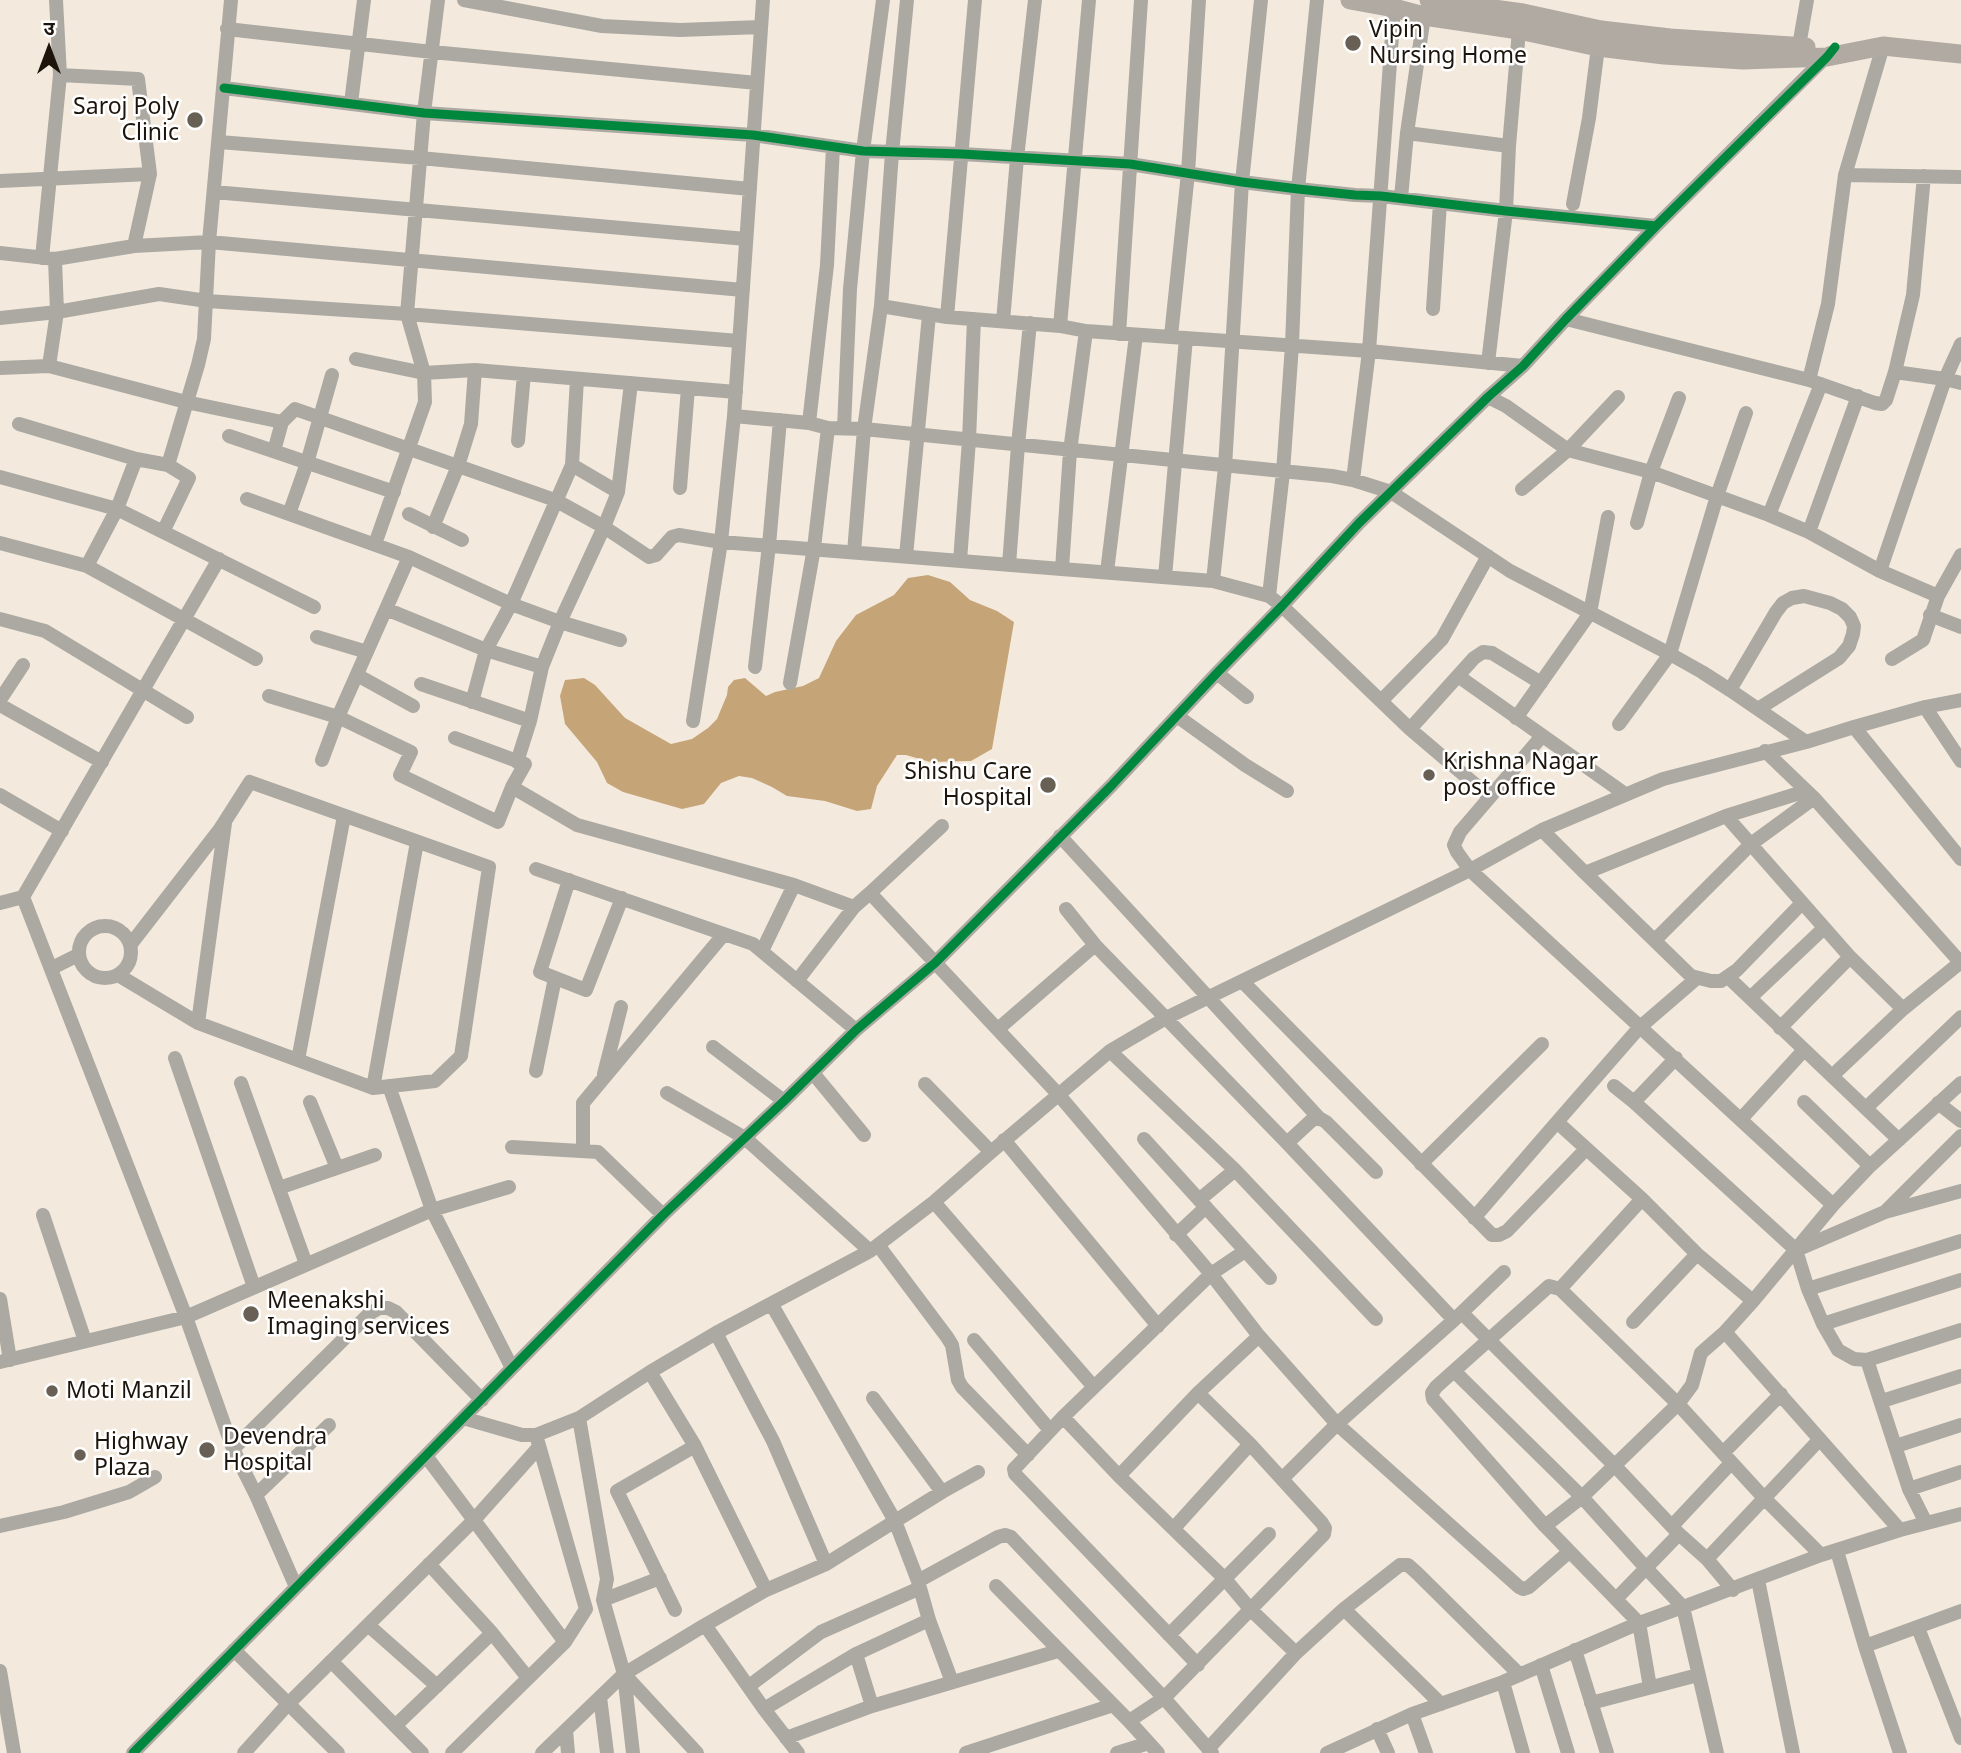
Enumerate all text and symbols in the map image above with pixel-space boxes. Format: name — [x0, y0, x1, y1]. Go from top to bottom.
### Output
north arrow — [14, 14, 84, 84]
text: उ — [43, 15, 55, 41]
place label: Vipin Nursing Home — [1369, 16, 1527, 70]
marker: Vipin Nursing Home — [1343, 33, 1363, 53]
place label: Saroj Poly Clinic — [73, 93, 179, 147]
marker: Saroj Poly Clinic — [185, 110, 205, 130]
place label: Krishna Nagar post office — [1443, 748, 1598, 802]
place label: Shishu Care Hospital — [904, 758, 1032, 812]
marker: Krishna Nagar post office — [1421, 767, 1437, 783]
marker: Shishu Care Hospital — [1038, 775, 1058, 795]
place label: Meenakshi Imaging services — [267, 1287, 450, 1341]
marker: Meenakshi Imaging services — [241, 1304, 261, 1324]
place label: Moti Manzil — [66, 1377, 192, 1405]
marker: Moti Manzil — [44, 1383, 60, 1399]
place label: Devendra Hospital — [223, 1423, 327, 1477]
place label: Highway Plaza — [94, 1428, 188, 1482]
marker: Devendra Hospital — [197, 1440, 217, 1460]
marker: Highway Plaza — [72, 1447, 88, 1463]

